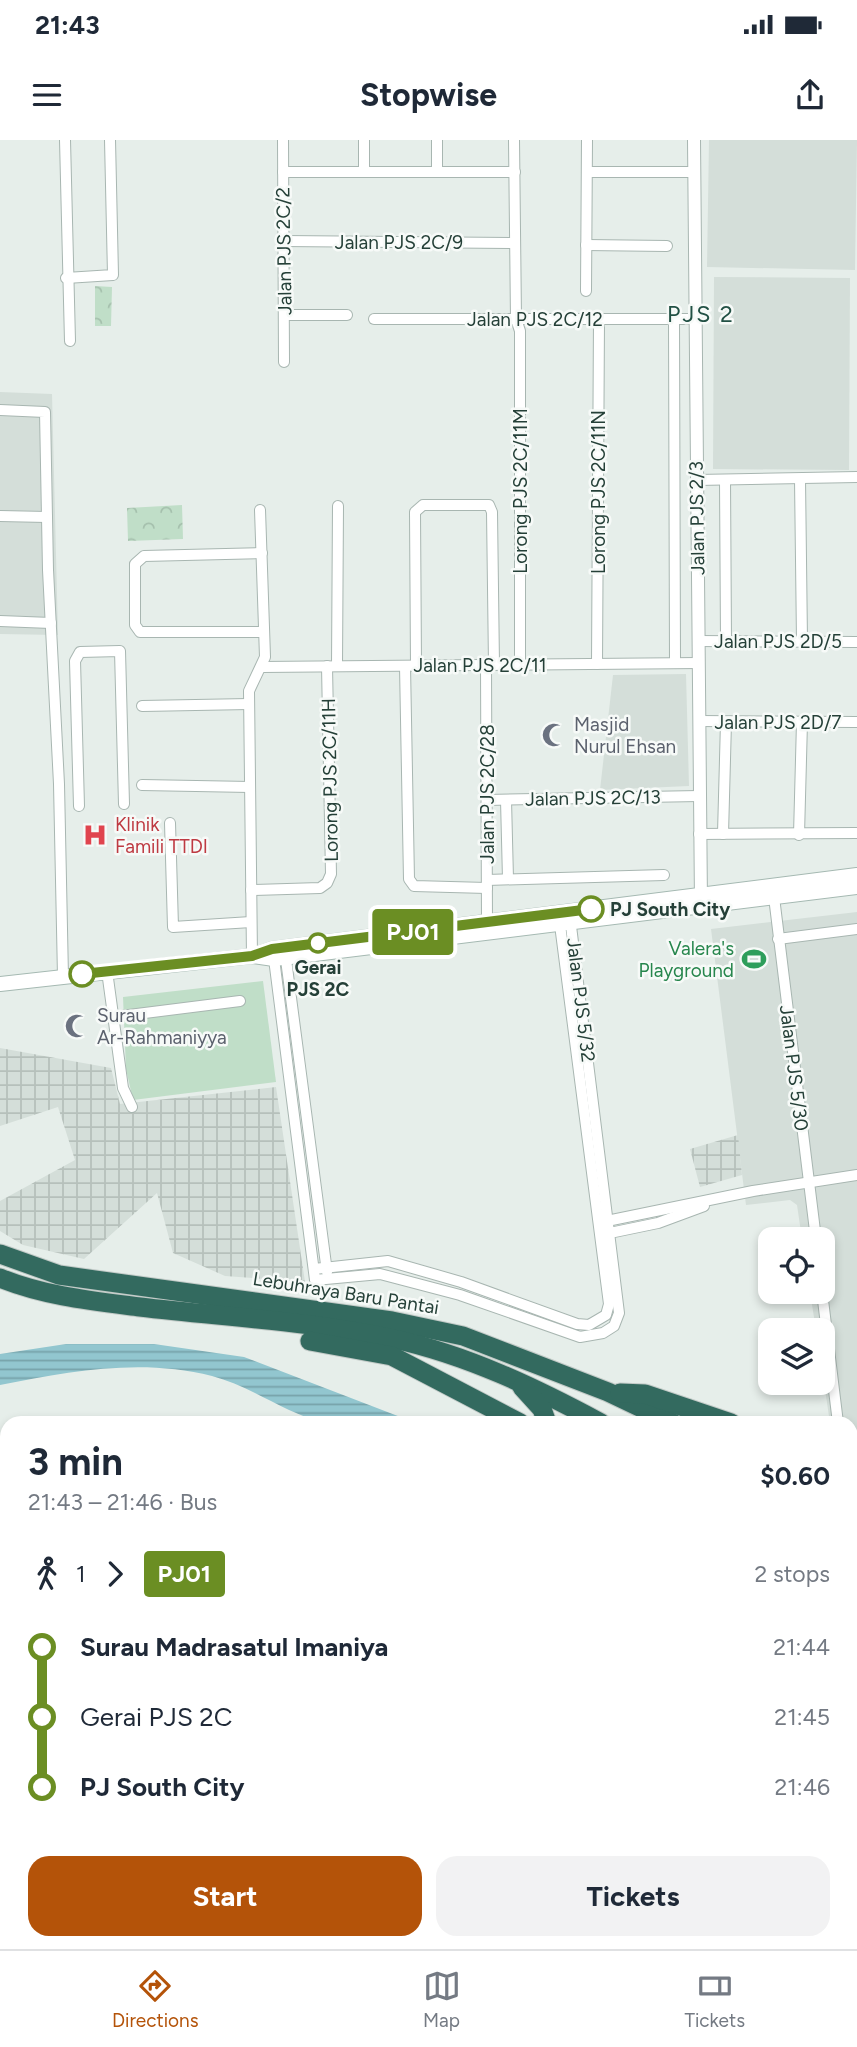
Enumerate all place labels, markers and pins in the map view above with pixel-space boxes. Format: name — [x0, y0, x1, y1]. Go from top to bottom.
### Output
place label: Masjid Nurul Ehsan — [574, 713, 676, 758]
mosque icon: Masjid Nurul Ehsan — [540, 721, 568, 749]
place label: Klinik Famili TTDI — [115, 813, 208, 858]
hospital icon: Klinik Famili TTDI — [81, 821, 109, 849]
marker: PJ South City — [578, 896, 604, 922]
place label: PJ South City — [610, 898, 730, 921]
marker: Gerai PJS 2C — [308, 933, 328, 953]
place label: Valera's Playground — [639, 937, 734, 982]
sports icon: Valera's Playground — [740, 945, 768, 973]
place label: Gerai PJS 2C — [287, 956, 350, 1001]
unlabelled marker — [69, 961, 95, 987]
place label: Surau Ar-Rahmaniyya — [97, 1004, 227, 1049]
mosque icon: Surau Ar-Rahmaniyya — [63, 1012, 91, 1040]

